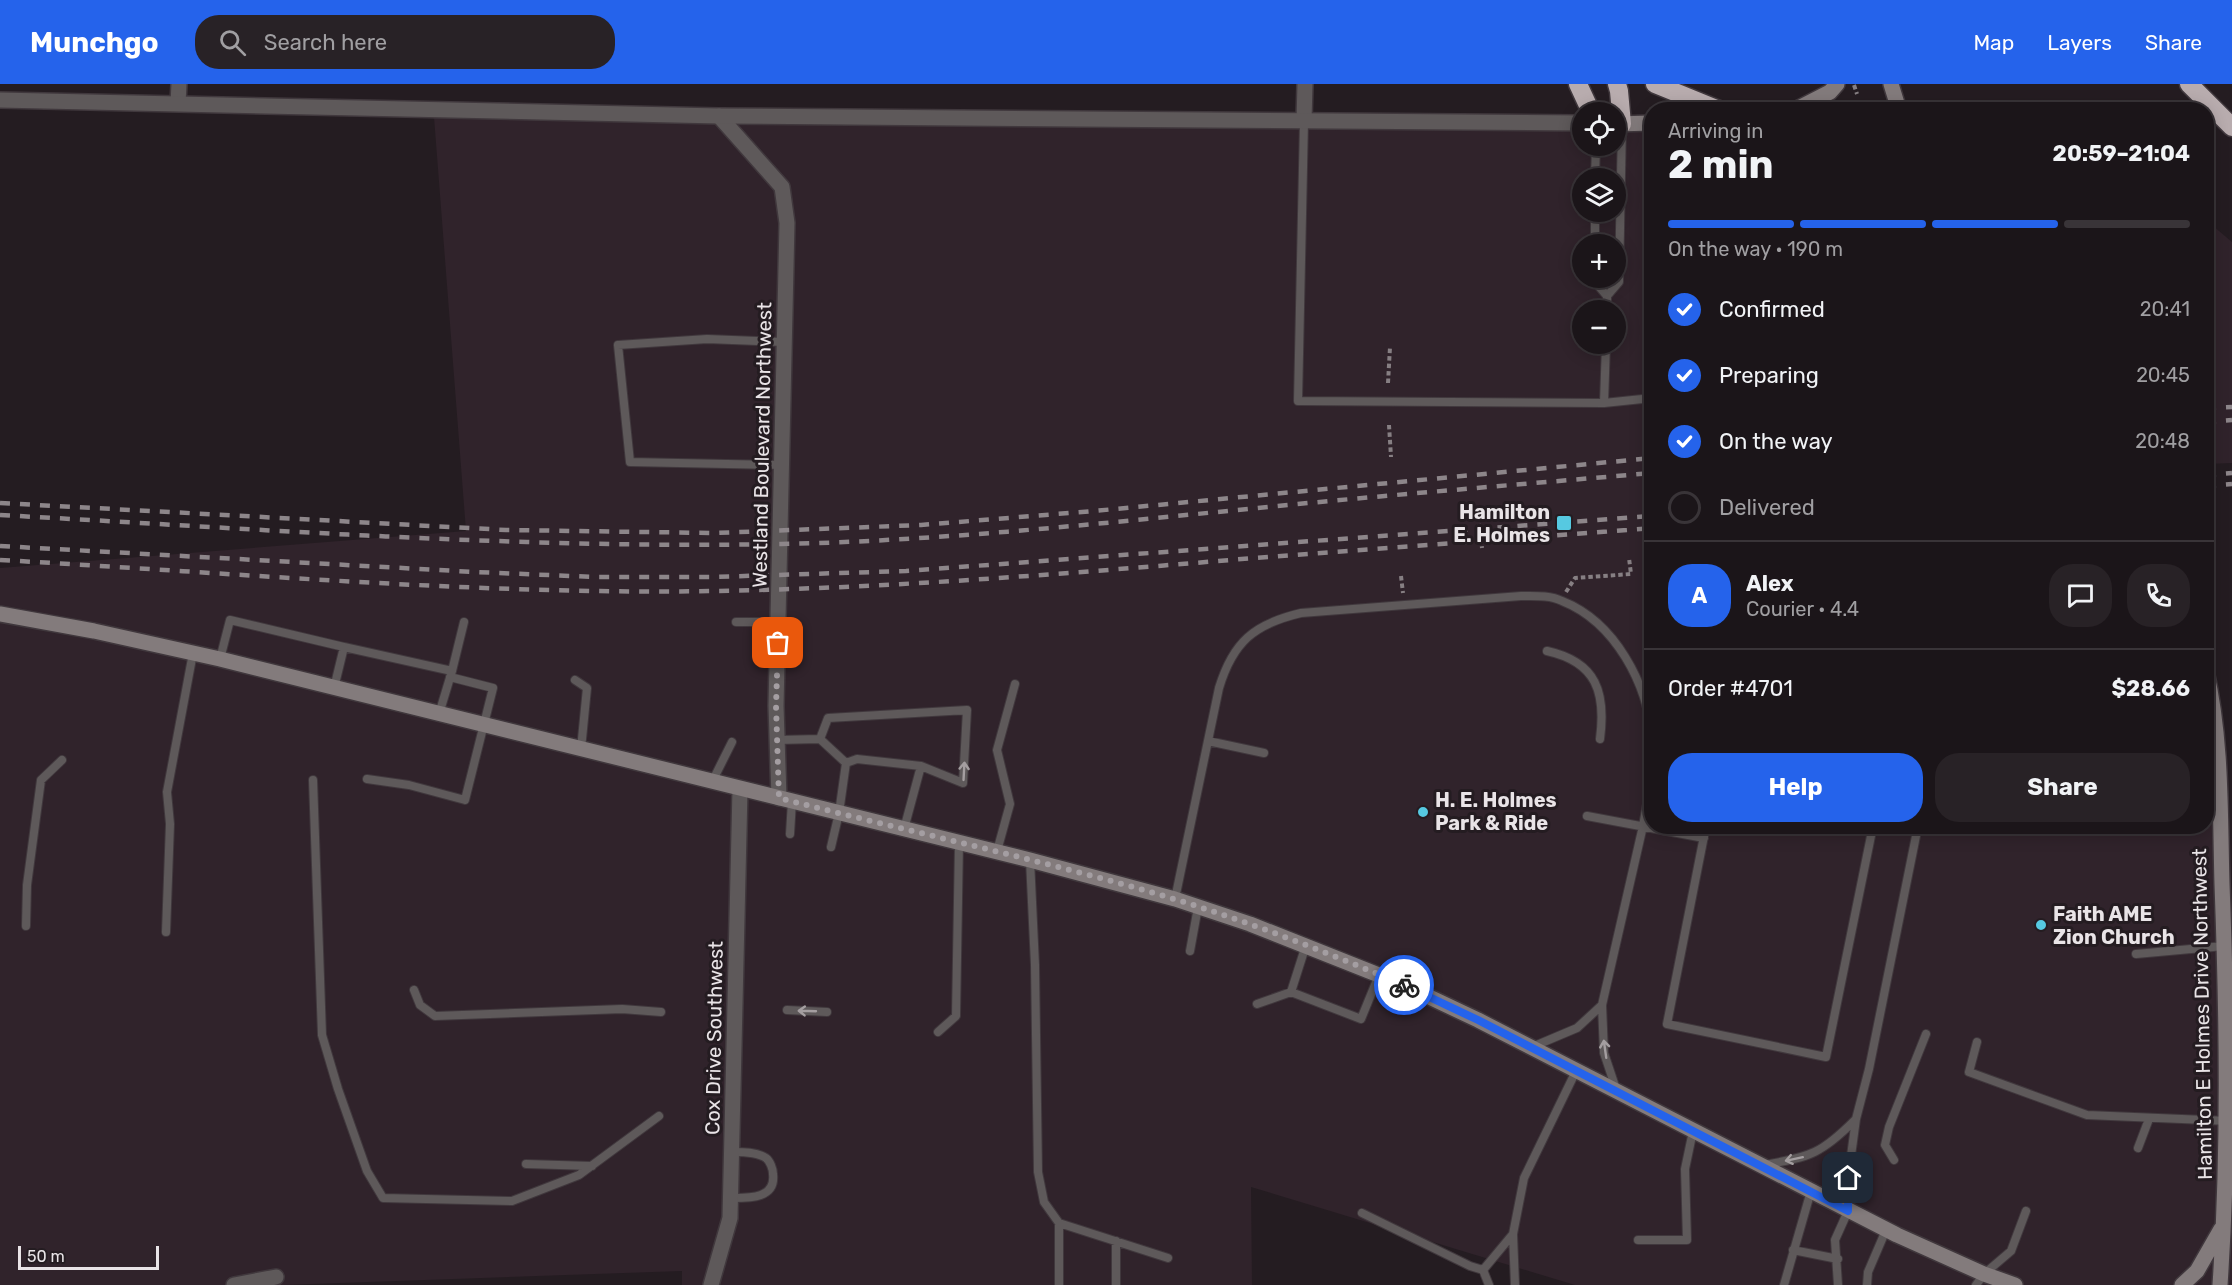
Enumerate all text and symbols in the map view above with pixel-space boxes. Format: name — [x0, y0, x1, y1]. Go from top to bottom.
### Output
search box — [195, 15, 615, 69]
text: Munchgo — [30, 26, 159, 59]
icon: search — [216, 26, 249, 59]
text: Search here — [264, 29, 387, 56]
text: Map — [1973, 30, 2014, 55]
text: Layers — [2047, 30, 2112, 55]
text: Share — [2145, 30, 2202, 55]
map controls — [1572, 102, 1626, 354]
button: locate — [1572, 102, 1626, 156]
text: Arriving in — [1668, 119, 1763, 143]
text: 20:59–21:04 — [2053, 140, 2190, 167]
text: 2 min — [1668, 142, 1774, 188]
button: layers — [1572, 168, 1626, 222]
button: + — [1572, 234, 1626, 288]
text: On the way · 190 m — [1668, 237, 1843, 261]
icon: check — [1668, 293, 1701, 326]
text: Confirmed — [1719, 296, 1825, 323]
text: 20:41 — [2140, 297, 2190, 321]
button: − — [1572, 300, 1626, 354]
street label: Westland Boulevard Northwest — [748, 302, 776, 588]
icon: check — [1668, 359, 1701, 392]
text: Preparing — [1719, 362, 1819, 389]
text: 20:45 — [2136, 363, 2190, 387]
icon: check — [1668, 425, 1701, 458]
text: On the way — [1719, 428, 1833, 455]
text: 20:48 — [2135, 429, 2190, 453]
text: Delivered — [1719, 494, 1815, 521]
place label: Hamilton E. Holmes — [1453, 500, 1550, 547]
marker: Hamilton E. Holmes — [1555, 514, 1573, 532]
button: chat — [2049, 564, 2112, 627]
button: phone — [2127, 564, 2190, 627]
text: Alex — [1746, 570, 1794, 597]
text: A — [1692, 582, 1707, 609]
text: Courier · 4.4 — [1746, 597, 1859, 621]
pin — [752, 617, 803, 668]
icon: bag — [761, 626, 794, 659]
text: Order #4701 — [1668, 675, 1793, 702]
text: $28.66 — [2111, 675, 2190, 702]
button: Help — [1668, 753, 1923, 822]
button: Share — [1935, 753, 2190, 822]
one-way arrow — [958, 762, 969, 782]
place label: H. E. Holmes Park & Ride — [1435, 788, 1557, 835]
marker: H. E. Holmes Park & Ride — [1416, 805, 1430, 819]
street label: Hamilton E Holmes Drive Northwest — [2187, 848, 2217, 1180]
place label: Faith AME Zion Church — [2053, 902, 2175, 949]
marker: Faith AME Zion Church — [2034, 918, 2048, 932]
street label: Cox Drive Southwest — [700, 941, 728, 1135]
courier — [1374, 955, 1434, 1015]
icon: bike — [1388, 969, 1421, 1002]
one-way arrow — [798, 1005, 818, 1017]
one-way arrow — [1599, 1040, 1610, 1060]
pin — [1822, 1152, 1873, 1203]
one-way arrow — [1785, 1154, 1804, 1166]
icon: home — [1831, 1161, 1864, 1194]
scale bar — [18, 1243, 159, 1270]
text: 50 m — [27, 1247, 65, 1266]

